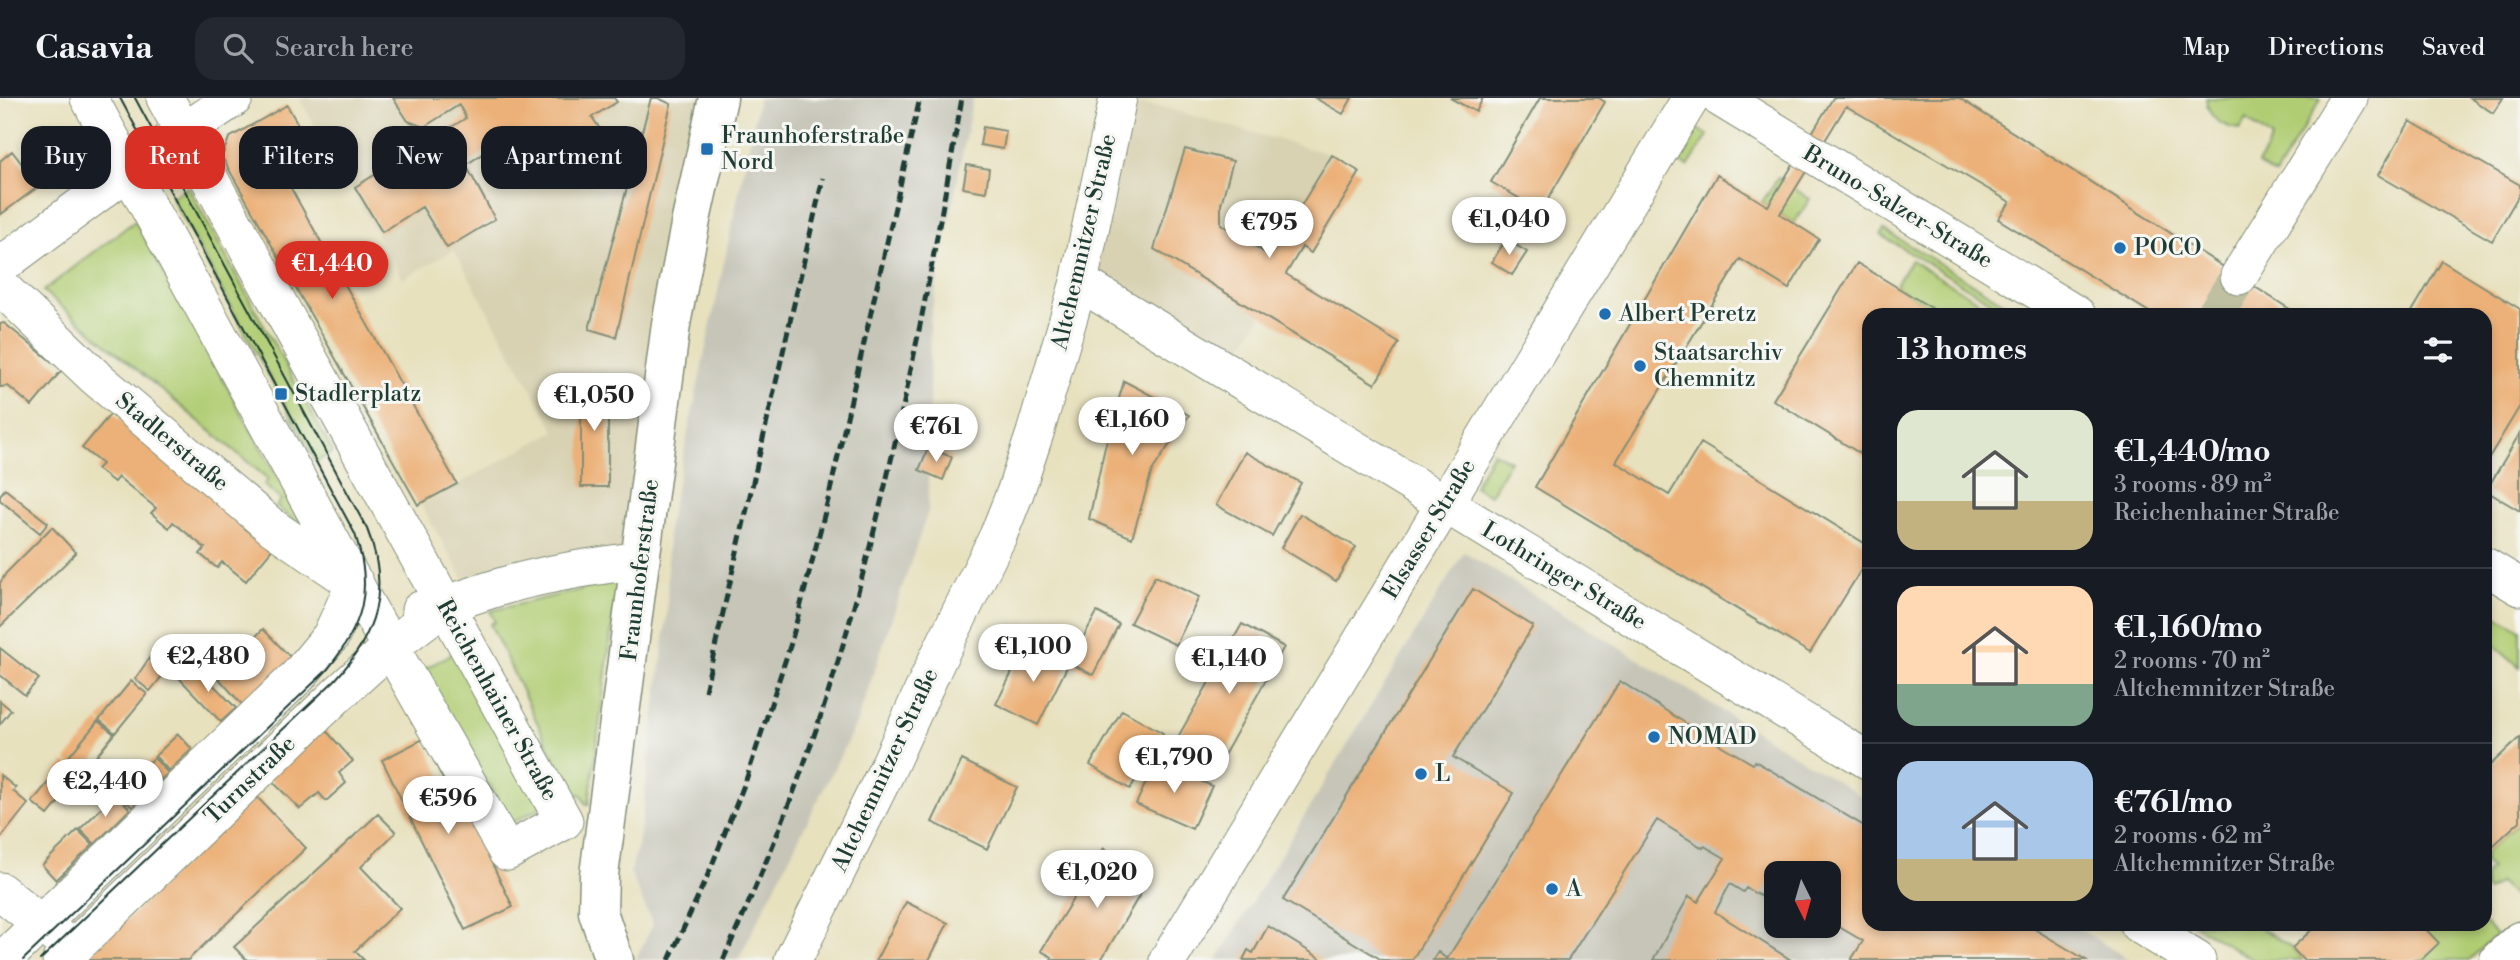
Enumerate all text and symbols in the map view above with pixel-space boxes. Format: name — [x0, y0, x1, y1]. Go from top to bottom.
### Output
search box — [195, 17, 685, 80]
text: Casavia — [35, 28, 153, 69]
icon: search — [219, 29, 257, 67]
text: Search here — [275, 32, 414, 64]
text: Map — [2183, 33, 2230, 63]
text: Directions — [2268, 33, 2384, 63]
text: Saved — [2422, 33, 2485, 63]
place label: Fraunhoferstraße Nord — [721, 122, 904, 176]
chip: Buy — [21, 126, 111, 189]
chip: Rent — [125, 126, 225, 189]
chip: Filters — [239, 126, 358, 189]
chip: New — [372, 126, 467, 189]
chip: Apartment — [481, 126, 647, 189]
street label: Altchemnitzer Straße — [1045, 131, 1123, 354]
street label: Bruno-Salzer-Straße — [1797, 139, 1998, 275]
marker: Fraunhoferstraße Nord — [699, 141, 715, 157]
pin: €1,040 — [1452, 198, 1566, 257]
pin: €795 — [1228, 200, 1310, 260]
text: €1,040 — [1468, 206, 1550, 234]
text: €795 — [1241, 209, 1297, 237]
place label: POCO — [2134, 234, 2201, 262]
marker: POCO — [2112, 240, 2128, 256]
pin: €1,440 — [275, 242, 389, 301]
text: €1,440 — [291, 250, 373, 278]
place label: Albert Peretz — [1618, 300, 1756, 328]
marker: Albert Peretz — [1597, 306, 1613, 322]
text: 13 homes — [1897, 331, 2027, 369]
icon: filters — [2419, 331, 2457, 369]
place label: Staatsarchiv Chemnitz — [1654, 339, 1783, 393]
marker: Staatsarchiv Chemnitz — [1632, 358, 1648, 374]
pin: €1,050 — [537, 374, 651, 433]
place label: Stadlerplatz — [295, 380, 421, 408]
text: €1,050 — [553, 382, 635, 410]
marker: Stadlerplatz — [273, 386, 289, 402]
street label: Stadlerstraße — [110, 387, 234, 497]
pin: €1,160 — [1075, 398, 1189, 457]
pin: €761 — [895, 404, 977, 464]
text: €1,160 — [1094, 406, 1170, 434]
text: €761 — [910, 413, 962, 441]
text: €1,440/mo — [2114, 433, 2271, 471]
icon: home — [1953, 438, 2037, 522]
street label: Elsasser Straße — [1376, 454, 1482, 604]
text: 3 rooms · 89 m² — [2114, 471, 2271, 499]
street label: Fraunhoferstraße — [615, 477, 665, 663]
text: Reichenhainer Straße — [2114, 499, 2340, 527]
street label: Lothringer Straße — [1477, 516, 1651, 636]
street label: Reichenhainer Straße — [430, 595, 564, 805]
text: €1,160/mo — [2114, 609, 2263, 647]
icon: home — [1953, 614, 2037, 698]
pin: €1,100 — [976, 624, 1090, 684]
text: €1,100 — [994, 633, 1072, 661]
pin: €2,480 — [151, 634, 265, 694]
pin: €1,140 — [1172, 636, 1286, 696]
text: €2,480 — [166, 643, 250, 671]
text: €1,140 — [1191, 645, 1267, 673]
text: 2 rooms · 70 m² — [2114, 647, 2270, 675]
street label: Altchemnitzer Straße — [825, 664, 944, 877]
text: Altchemnitzer Straße — [2114, 675, 2335, 703]
place label: NOMAD — [1668, 723, 1757, 751]
marker: NOMAD — [1646, 729, 1662, 745]
street label: Turnstraße — [199, 730, 301, 830]
pin: €1,790 — [1117, 736, 1231, 795]
text: €1,790 — [1135, 744, 1213, 772]
pin: €2,440 — [48, 760, 162, 819]
place label: L — [1435, 760, 1450, 788]
marker: L — [1413, 766, 1429, 782]
text: €2,440 — [63, 768, 147, 796]
pin: €596 — [407, 776, 489, 836]
text: €761/mo — [2114, 784, 2233, 822]
text: €596 — [419, 785, 477, 813]
icon: home — [1953, 789, 2037, 873]
text: 2 rooms · 62 m² — [2114, 822, 2271, 850]
pin: €1,020 — [1040, 850, 1154, 910]
text: Altchemnitzer Straße — [2114, 850, 2335, 878]
text: €1,020 — [1057, 859, 1137, 887]
north arrow — [1764, 861, 1841, 938]
map controls — [1764, 861, 1841, 938]
place label: A — [1565, 875, 1583, 903]
marker: A — [1544, 881, 1560, 897]

